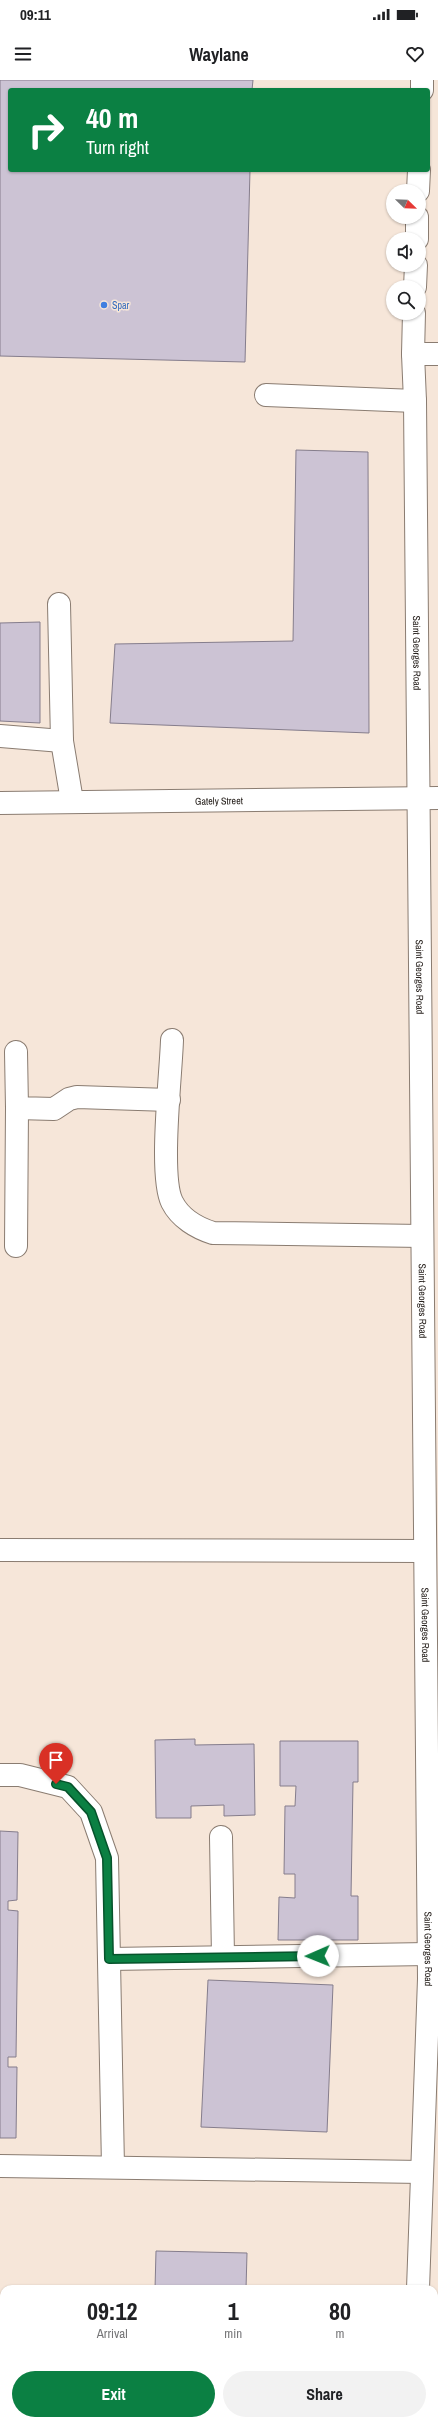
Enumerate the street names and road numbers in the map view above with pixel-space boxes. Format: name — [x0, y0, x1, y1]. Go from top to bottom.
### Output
street label: Saint Georges Road — [410, 615, 424, 690]
street label: Gately Street — [195, 794, 244, 808]
street label: Saint Georges Road — [413, 939, 426, 1014]
street label: Saint Georges Road — [416, 1263, 429, 1338]
street label: Saint Georges Road — [419, 1587, 432, 1662]
street label: Saint Georges Road — [421, 1911, 435, 1987]

